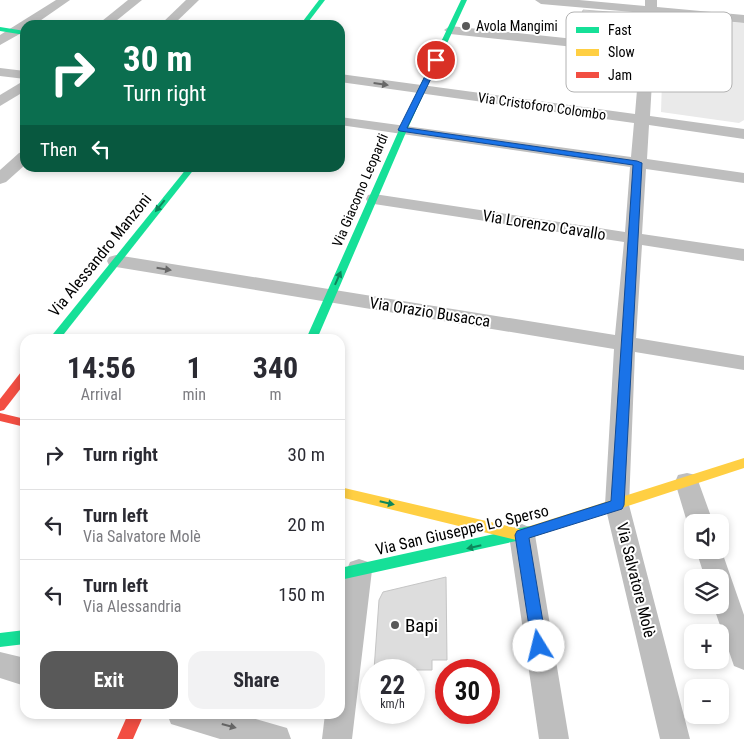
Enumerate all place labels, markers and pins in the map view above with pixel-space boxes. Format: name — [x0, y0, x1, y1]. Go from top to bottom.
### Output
place label: Avola Mangimi — [476, 18, 558, 34]
marker: Avola Mangimi — [460, 20, 472, 32]
pin — [415, 39, 457, 81]
place label: Bapi — [405, 614, 438, 637]
marker: Bapi — [389, 619, 401, 631]

